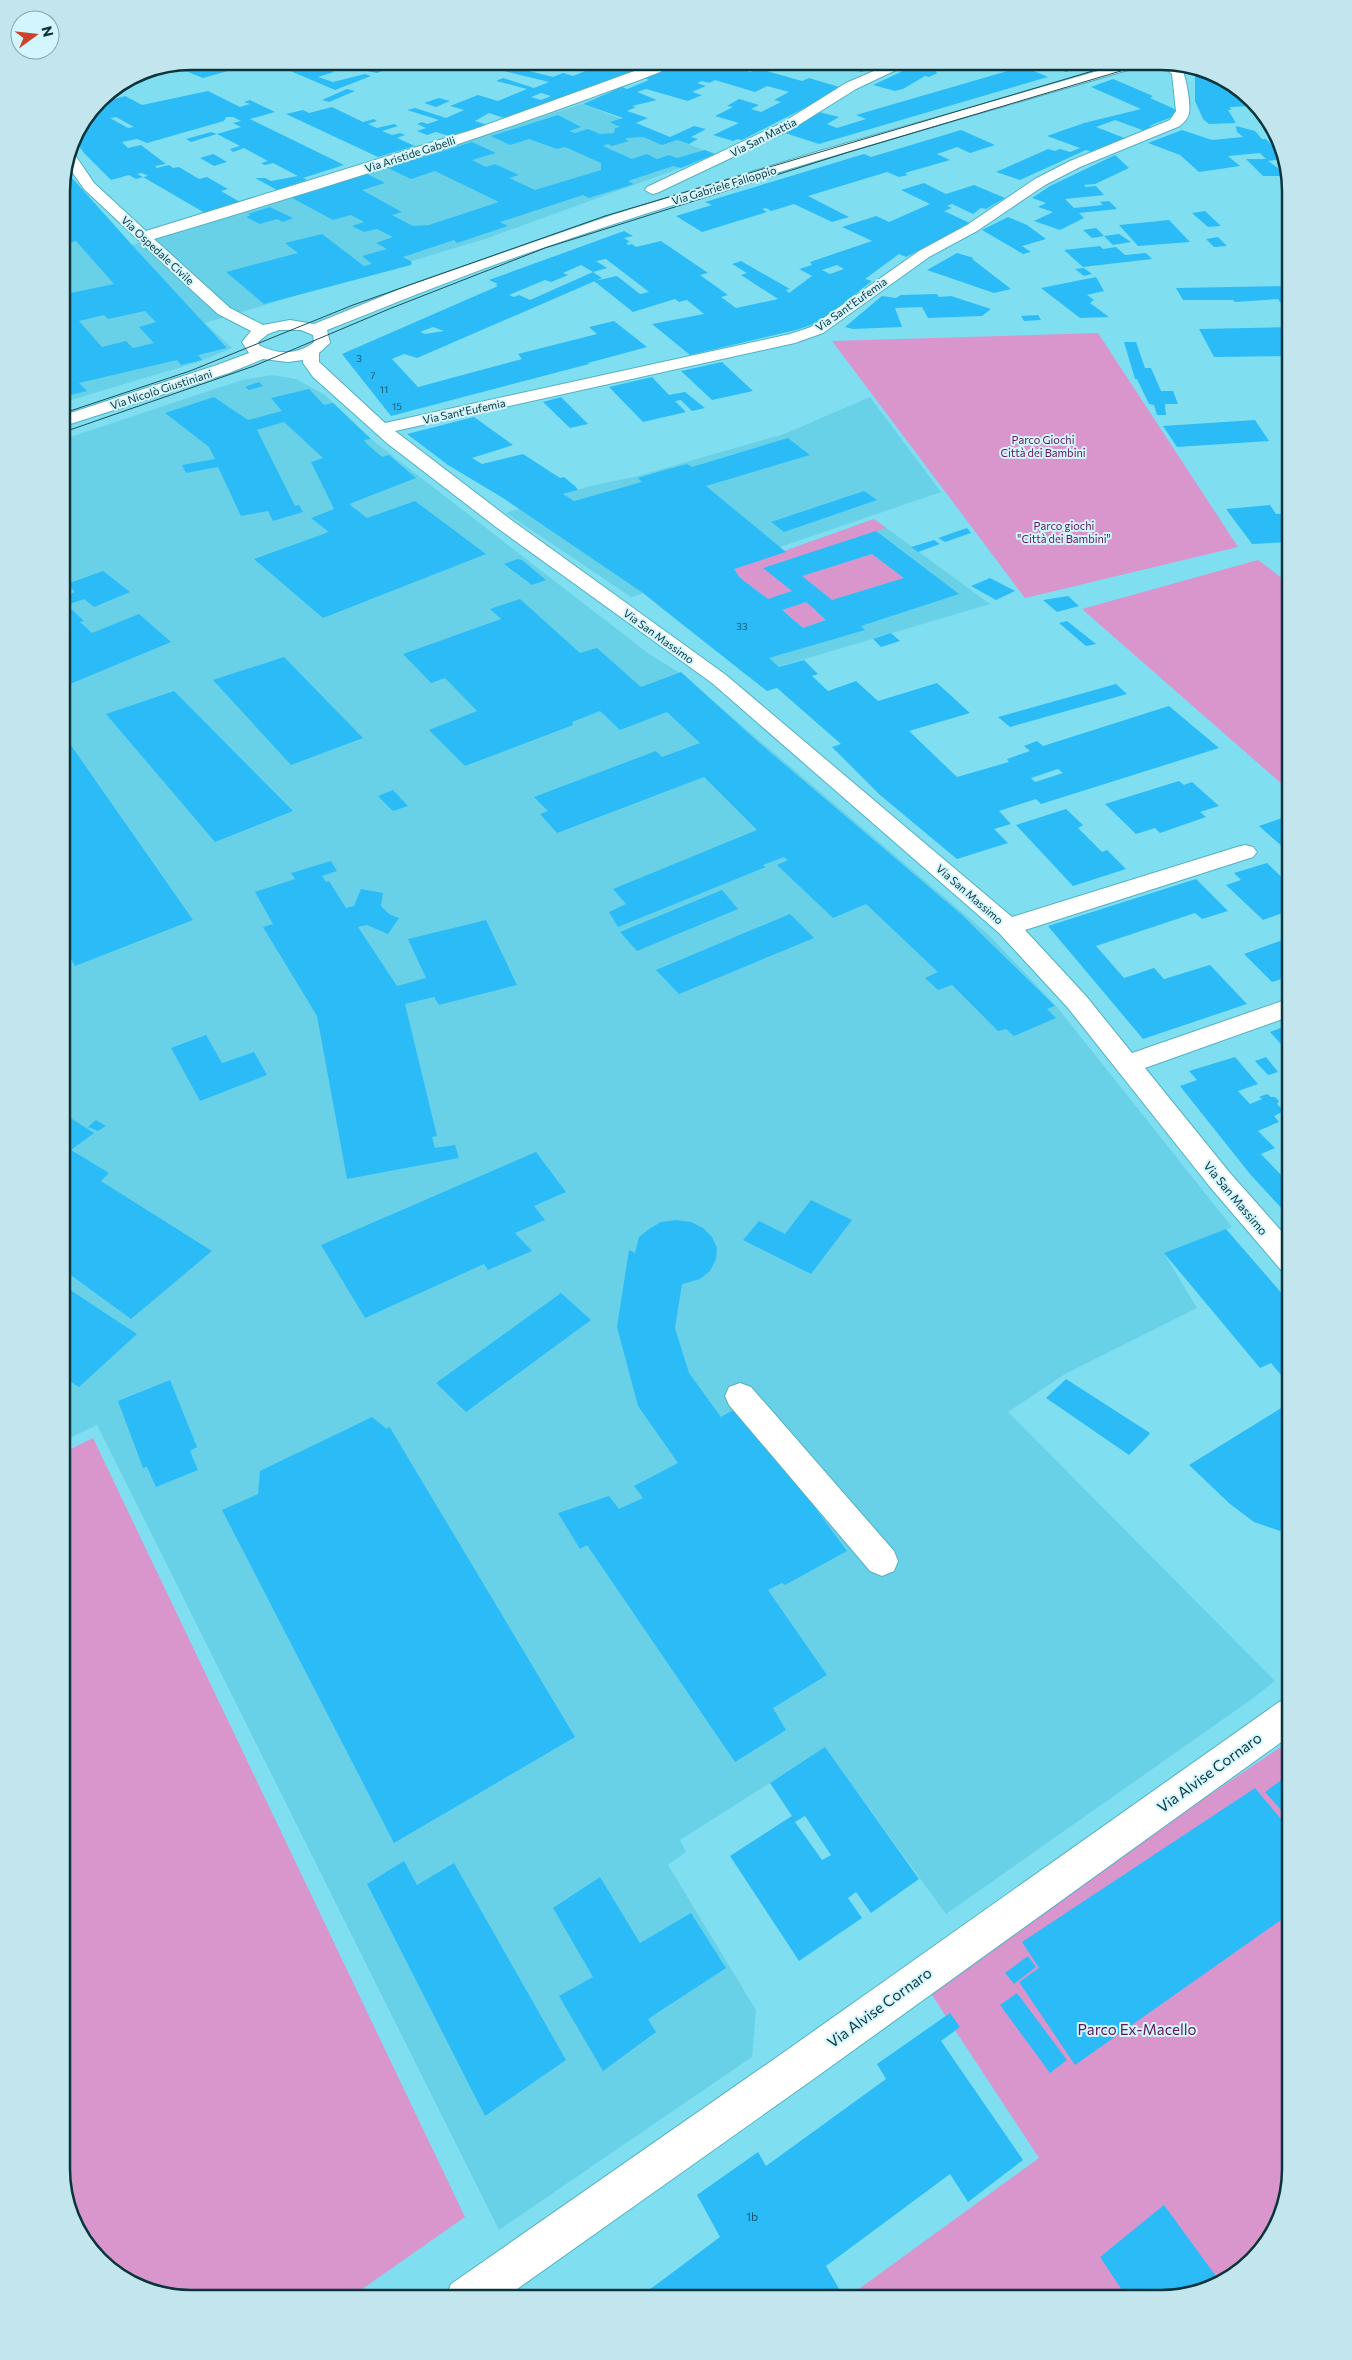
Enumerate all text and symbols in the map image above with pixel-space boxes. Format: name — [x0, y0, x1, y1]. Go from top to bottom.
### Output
north arrow — [10, 10, 60, 60]
text: N — [38, 24, 58, 39]
street label: Via San Mattia — [728, 115, 798, 159]
street label: Via Aristide Gabelli — [363, 133, 457, 175]
street label: Via Gabriele Falloppio — [670, 163, 778, 207]
street label: Via Ospedale Civile — [119, 213, 197, 287]
street label: Via Sant'Eufemia — [813, 275, 889, 333]
house number: 3 — [356, 352, 362, 364]
street label: Via Nicolò Giustiniani — [108, 366, 214, 412]
house number: 7 — [370, 369, 376, 381]
house number: 11 — [380, 383, 388, 395]
street label: Via Sant'Eufemia — [421, 396, 507, 426]
house number: 15 — [392, 400, 402, 412]
park label: Parco Giochi Città dei Bambini — [1000, 433, 1086, 459]
park label: Parco giochi "Città dei Bambini" — [1017, 519, 1111, 545]
street label: Via San Massimo — [621, 606, 697, 666]
house number: 33 — [736, 620, 748, 632]
street label: Via San Massimo — [934, 862, 1006, 927]
street label: Via San Massimo — [1201, 1158, 1271, 1238]
street label: Via Alvise Cornaro — [1153, 1728, 1265, 1816]
street label: Via Alvise Cornaro — [823, 1963, 935, 2051]
park label: Parco Ex-Macello — [1077, 2020, 1197, 2038]
house number: 1b — [746, 2209, 758, 2223]

